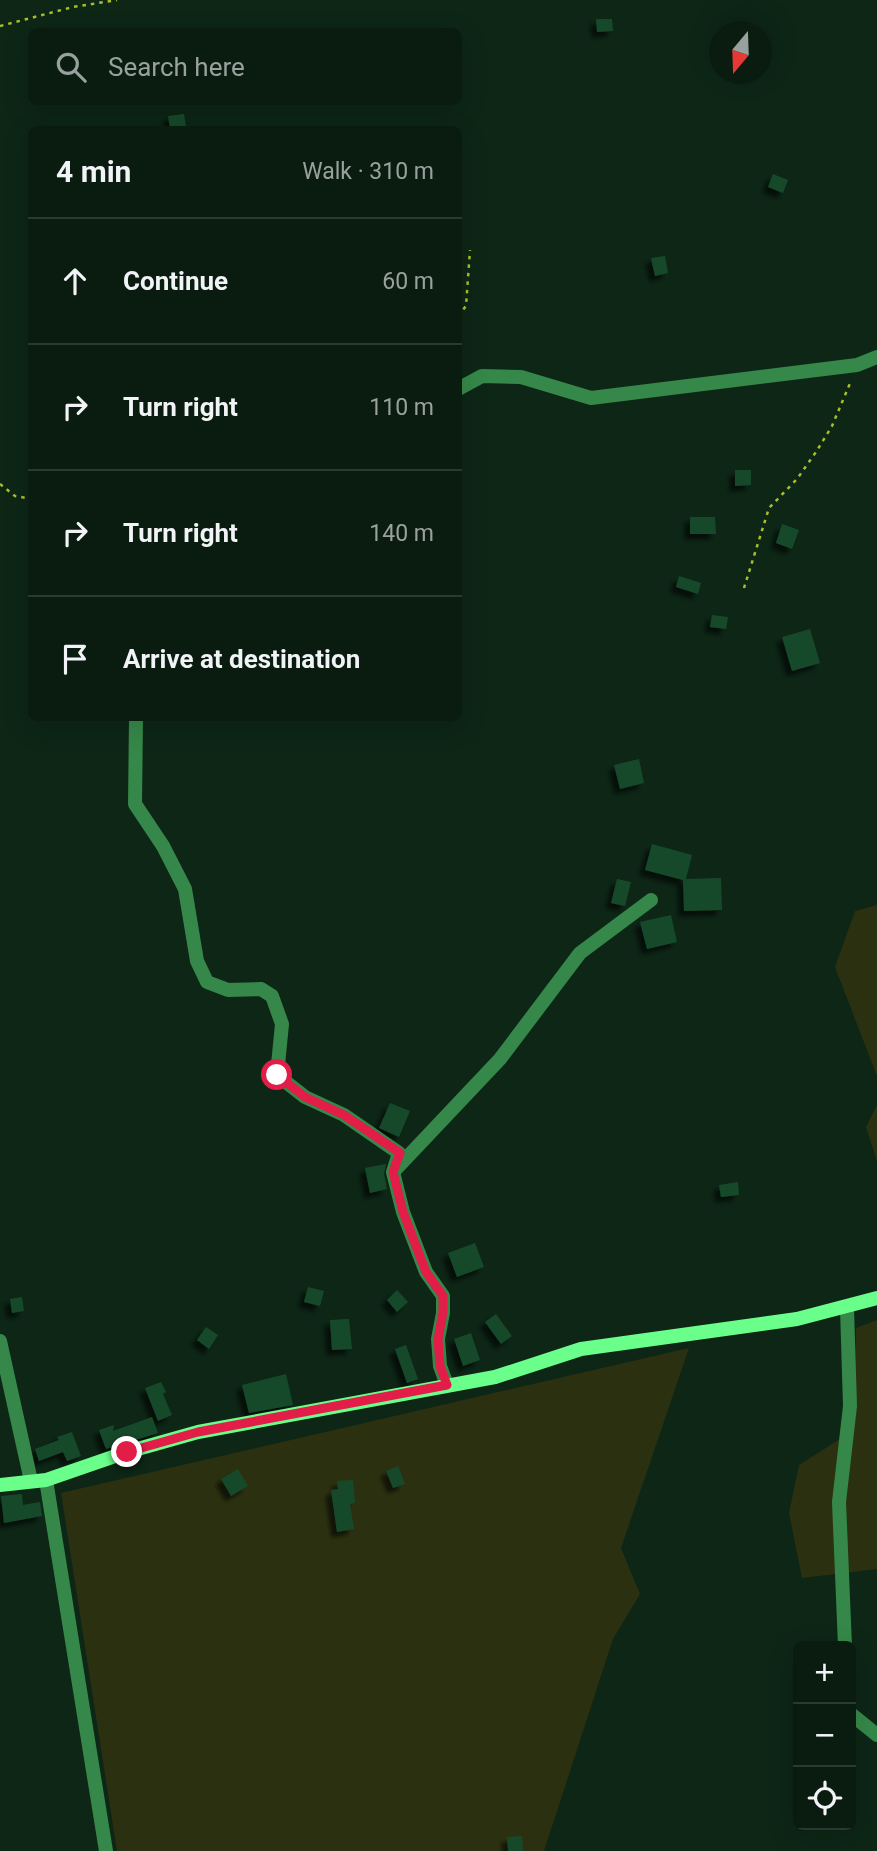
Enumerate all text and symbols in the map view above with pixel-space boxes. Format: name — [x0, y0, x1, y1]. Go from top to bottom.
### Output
north arrow — [709, 21, 772, 84]
search box — [28, 28, 462, 105]
icon: search — [52, 48, 90, 86]
text: Search here — [108, 52, 245, 82]
text: 4 min — [56, 154, 131, 189]
text: Walk · 310 m — [302, 158, 434, 185]
icon: ahead — [56, 262, 94, 300]
text: Continue — [123, 266, 228, 296]
text: 60 m — [382, 268, 434, 295]
icon: right — [56, 388, 94, 426]
text: Turn right — [123, 392, 238, 422]
text: 110 m — [369, 394, 434, 421]
icon: right — [56, 514, 94, 552]
text: Turn right — [123, 518, 238, 548]
text: 140 m — [369, 520, 434, 547]
icon: arrive — [56, 640, 94, 678]
text: Arrive at destination — [123, 644, 360, 674]
route start — [261, 1059, 292, 1090]
route end — [111, 1436, 142, 1467]
map controls — [793, 1641, 856, 1830]
button: + — [793, 1641, 856, 1704]
button: − — [793, 1704, 856, 1767]
button: locate — [793, 1767, 856, 1830]

